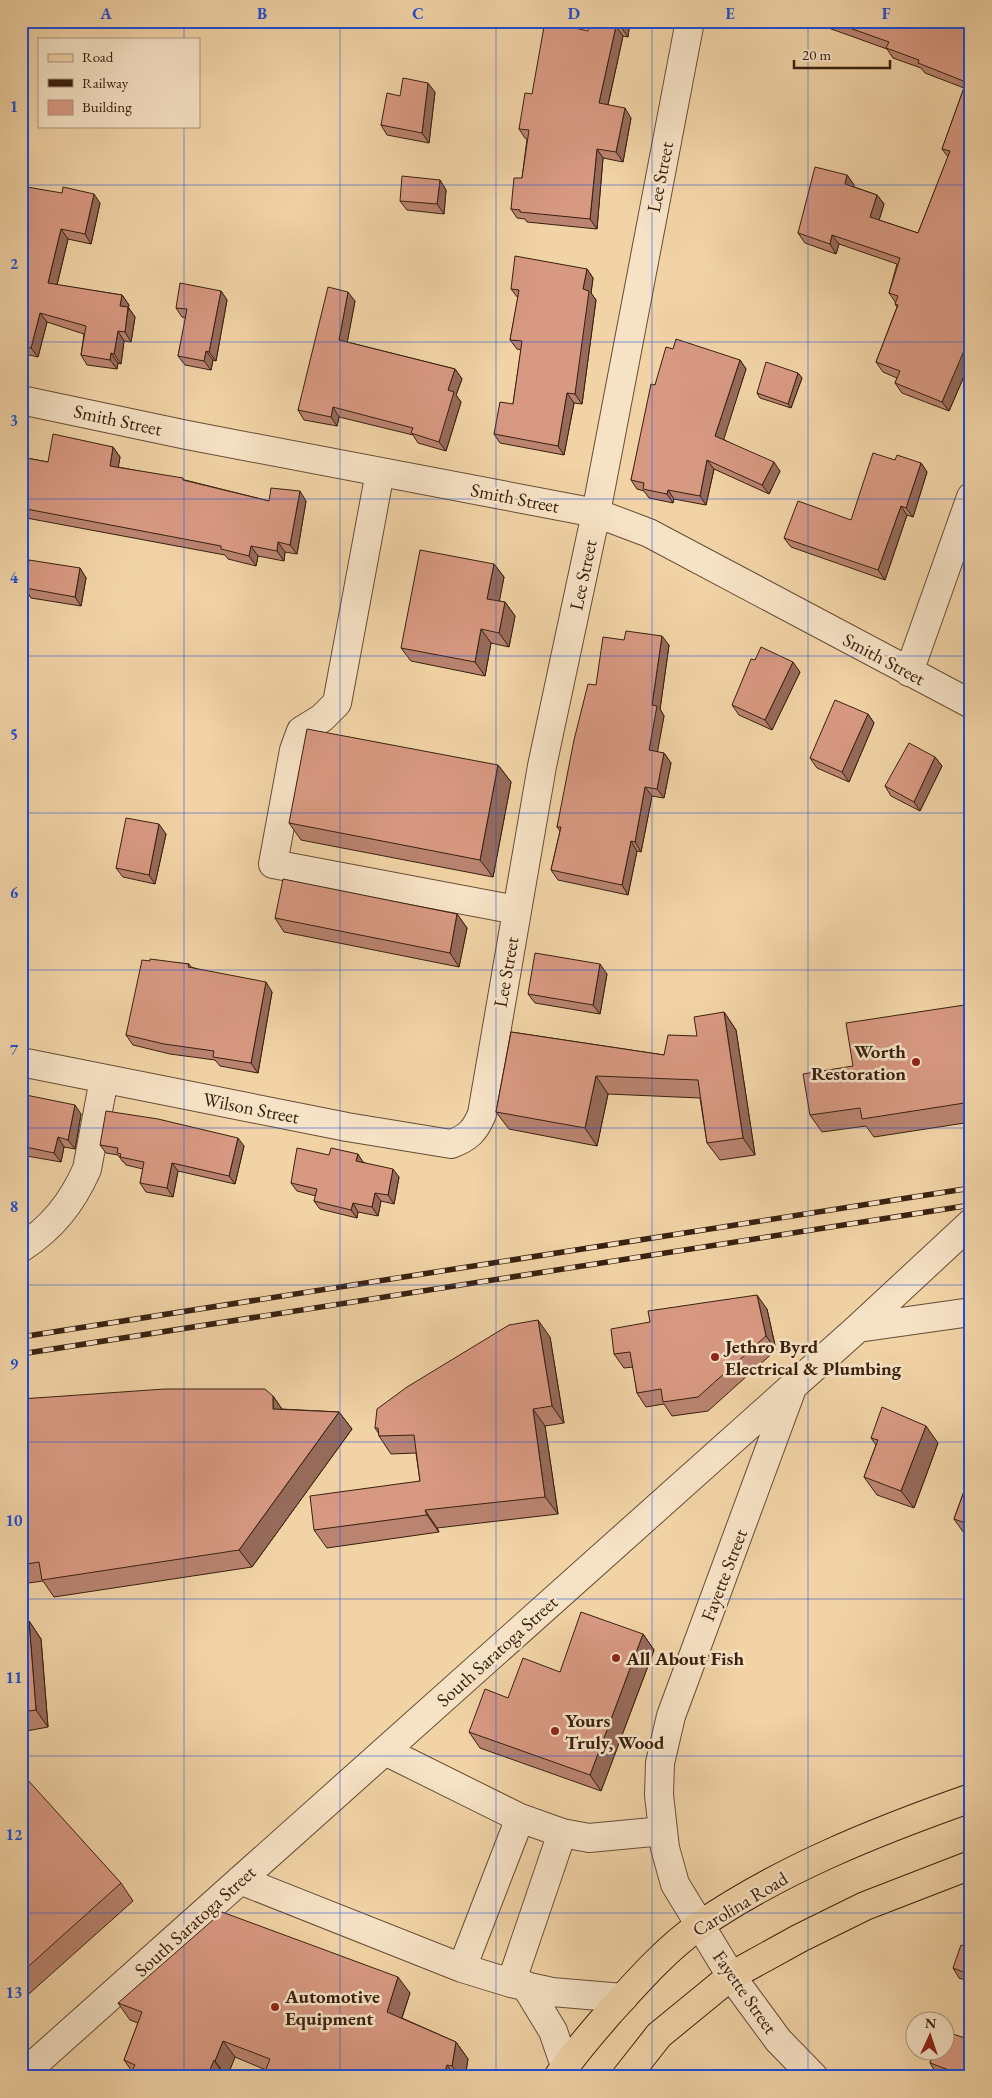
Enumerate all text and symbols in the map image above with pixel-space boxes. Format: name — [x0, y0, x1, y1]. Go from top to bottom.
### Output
text: A — [99, 3, 112, 24]
text: B — [257, 3, 267, 24]
text: C — [412, 3, 424, 24]
text: D — [568, 3, 580, 24]
text: E — [725, 3, 735, 24]
text: F — [882, 3, 891, 24]
legend — [38, 38, 200, 128]
scale bar — [794, 38, 891, 70]
text: 20 m — [802, 45, 831, 64]
text: Road — [82, 47, 114, 66]
text: Railway — [82, 73, 129, 92]
text: 1 — [10, 96, 18, 117]
text: Building — [82, 97, 132, 116]
street label: Lee Street — [641, 140, 679, 214]
text: 2 — [10, 253, 19, 274]
street label: Smith Street — [72, 398, 164, 442]
text: 3 — [10, 410, 18, 431]
street label: Smith Street — [469, 477, 561, 519]
street label: Lee Street — [563, 538, 603, 612]
text: 4 — [10, 567, 19, 588]
street label: Smith Street — [839, 627, 929, 691]
text: 5 — [10, 724, 18, 745]
text: 6 — [10, 882, 19, 903]
street label: Lee Street — [488, 935, 525, 1009]
text: 7 — [10, 1039, 19, 1060]
place label: Worth Restoration — [811, 1039, 906, 1086]
marker: Worth Restoration — [910, 1056, 922, 1068]
street label: Wilson Street — [201, 1086, 301, 1130]
text: 8 — [10, 1196, 18, 1217]
place label: Jethro Byrd Electrical & Plumbing — [723, 1334, 902, 1381]
marker: Jethro Byrd Electrical & Plumbing — [709, 1351, 721, 1363]
text: 9 — [10, 1353, 19, 1374]
text: 10 — [6, 1510, 23, 1531]
street label: Fayette Street — [695, 1525, 753, 1625]
street label: South Saratoga Street — [431, 1590, 563, 1712]
place label: All About Fish — [625, 1646, 744, 1671]
marker: All About Fish — [610, 1652, 622, 1664]
text: 11 — [6, 1667, 22, 1688]
place label: Yours Truly, Wood — [565, 1708, 665, 1755]
marker: Yours Truly, Wood — [549, 1725, 561, 1737]
text: 12 — [6, 1824, 23, 1845]
street label: South Saratoga Street — [129, 1860, 261, 1982]
street label: Carolina Road — [688, 1866, 793, 1942]
street label: Fayette Street — [707, 1945, 783, 2039]
text: 13 — [6, 1982, 22, 2003]
place label: Automotive Equipment — [284, 1984, 380, 2031]
marker: Automotive Equipment — [269, 2001, 281, 2013]
north arrow — [904, 2010, 954, 2060]
text: N — [925, 2014, 937, 2032]

